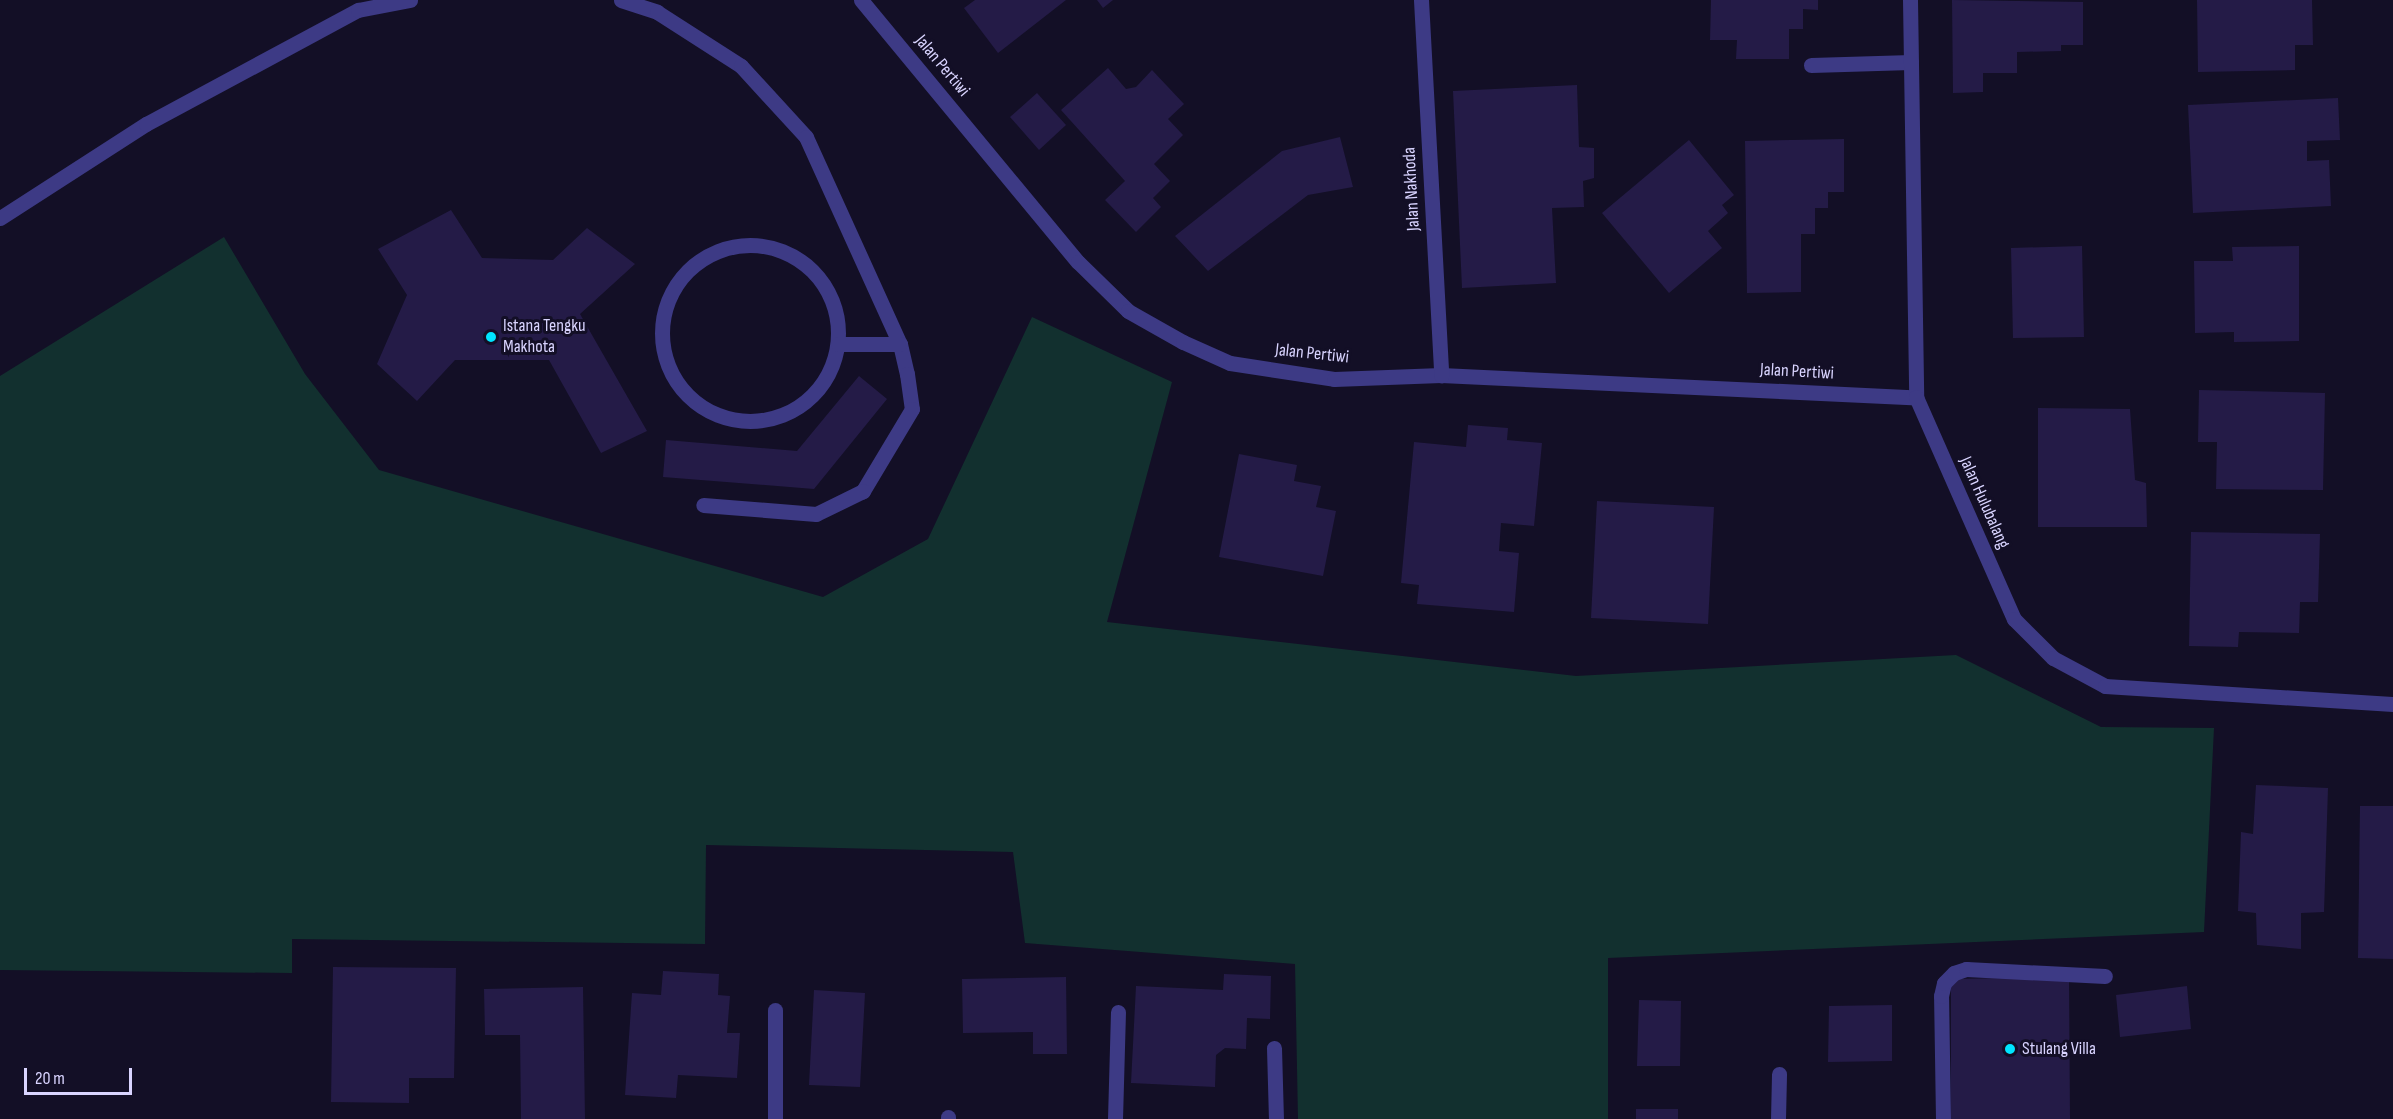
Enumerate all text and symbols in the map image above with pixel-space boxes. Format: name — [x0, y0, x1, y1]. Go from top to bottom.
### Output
street label: Jalan Pertiwi — [910, 31, 974, 101]
street label: Jalan Nakhoda — [1399, 146, 1425, 232]
place label: Istana Tengku Makhota — [503, 316, 586, 358]
marker: Istana Tengku Makhota — [484, 330, 498, 344]
street label: Jalan Pertiwi — [1274, 339, 1350, 369]
street label: Jalan Pertiwi — [1760, 359, 1834, 385]
street label: Jalan Hulubalang — [1954, 454, 2014, 552]
place label: Stulang Villa — [2022, 1038, 2096, 1060]
marker: Stulang Villa — [2003, 1042, 2017, 1056]
scale bar — [27, 1056, 135, 1094]
text: 20 m — [35, 1068, 65, 1089]

